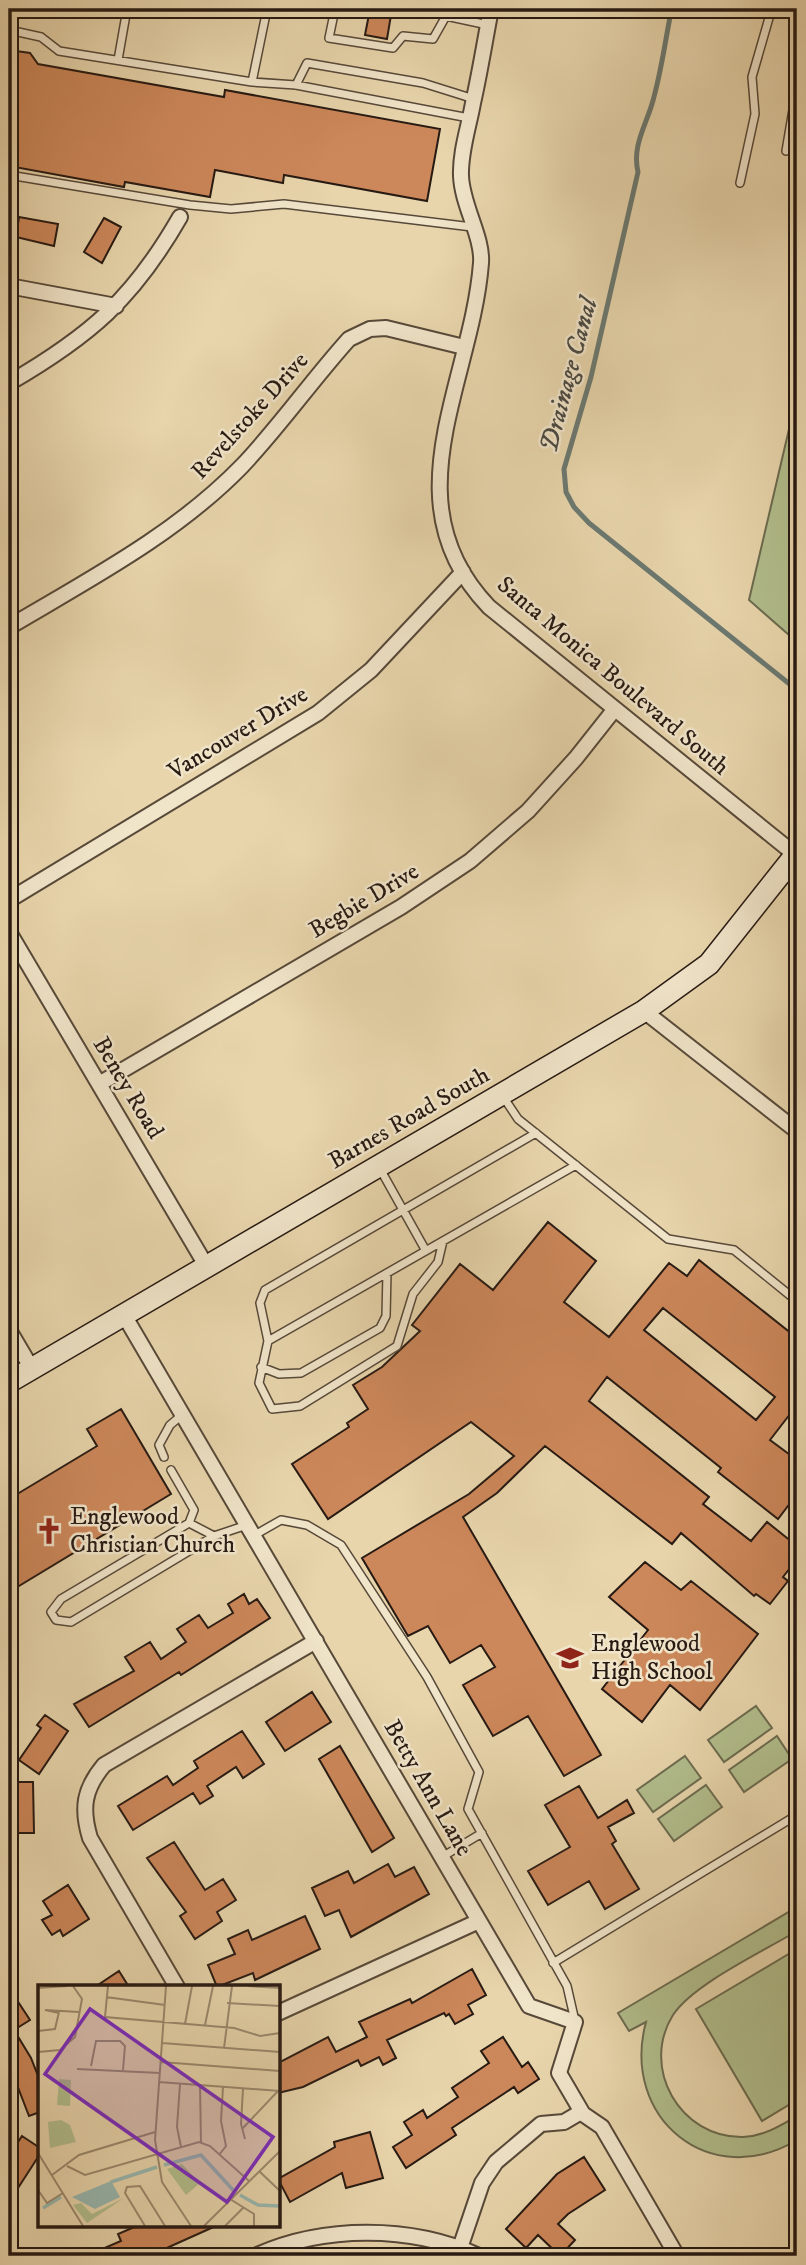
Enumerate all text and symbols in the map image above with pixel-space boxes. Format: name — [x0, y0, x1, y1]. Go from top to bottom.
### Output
water label: Drainage Canal — [533, 291, 606, 456]
street label: Revelstoke Drive — [185, 346, 315, 486]
street label: Santa Monica Boulevard South — [491, 570, 736, 782]
street label: Vancouver Drive — [162, 679, 313, 787]
street label: Begbie Drive — [304, 857, 424, 945]
street label: Beney Road — [86, 1032, 170, 1144]
street label: Barnes Road South — [323, 1060, 495, 1176]
place label: Englewood Christian Church — [70, 1502, 236, 1560]
church icon: Englewood Christian Church — [34, 1516, 64, 1546]
place label: Englewood High School — [591, 1629, 713, 1687]
school or university icon: Englewood High School — [555, 1643, 585, 1673]
street label: Betty Ann Lane — [377, 1714, 479, 1862]
inset map — [38, 1985, 280, 2226]

